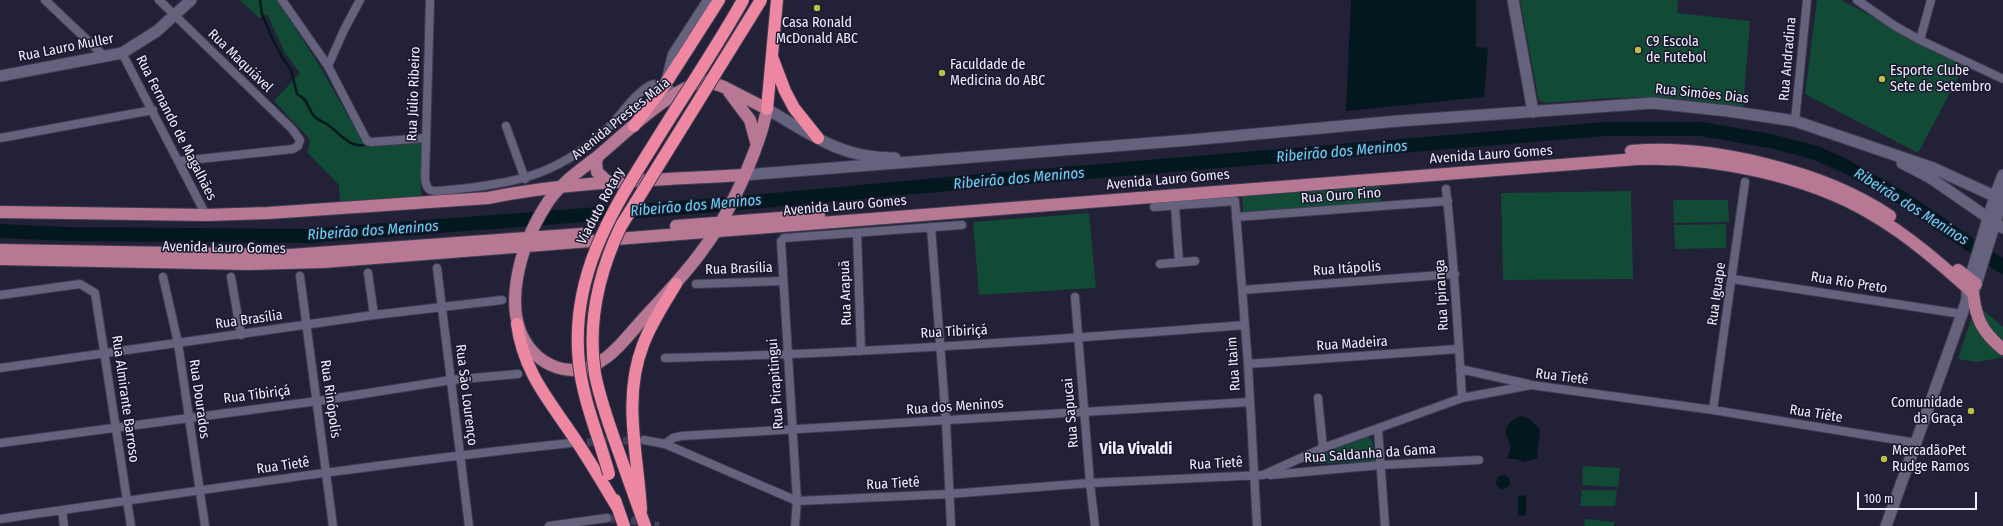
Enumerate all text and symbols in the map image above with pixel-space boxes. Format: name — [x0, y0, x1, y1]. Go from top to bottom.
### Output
marker: Casa Ronald McDonald ABC — [812, 3, 822, 13]
place label: Casa Ronald McDonald ABC — [776, 15, 858, 48]
street label: Rua Andradina — [1776, 16, 1800, 102]
street label: Rua Maquiável — [204, 26, 276, 96]
street label: Rua Lauro Muller — [17, 31, 115, 65]
place label: C9 Escola de Futebol — [1646, 34, 1706, 66]
marker: C9 Escola de Futebol — [1633, 45, 1643, 55]
street label: Rua Júlio Ribeiro — [404, 46, 424, 142]
street label: Rua Fernando de Magalhães — [132, 53, 220, 203]
place label: Faculdade de Medicina do ABC — [950, 57, 1045, 90]
place label: Esporte Clube Sete de Setembro — [1890, 63, 1991, 96]
marker: Faculdade de Medicina do ABC — [937, 68, 947, 78]
street label: Avenida Prestes Maia — [569, 74, 673, 164]
marker: Esporte Clube Sete de Setembro — [1877, 74, 1887, 84]
street label: Rua Simões Dias — [1654, 81, 1750, 107]
water label: Ribeirão dos Meninos — [1276, 137, 1408, 167]
street label: Avenida Lauro Gomes — [1429, 142, 1553, 168]
water label: Ribeirão dos Meninos — [953, 164, 1085, 194]
street label: Viaduto Rotary — [574, 165, 628, 247]
water label: Ribeirão dos Meninos — [1850, 165, 1972, 249]
street label: Avenida Lauro Gomes — [1106, 166, 1230, 194]
street label: Rua Ouro Fino — [1300, 185, 1382, 207]
water label: Ribeirão dos Meninos — [630, 191, 762, 221]
street label: Avenida Lauro Gomes — [783, 192, 907, 220]
water label: Ribeirão dos Meninos — [307, 217, 439, 245]
street label: Avenida Lauro Gomes — [162, 239, 286, 257]
street label: Rua Itápolis — [1312, 258, 1382, 280]
street label: Rua Brasília — [705, 259, 773, 279]
street label: Rua Ipiranga — [1432, 259, 1452, 331]
street label: Rua Arapuã — [836, 260, 856, 326]
street label: Rua Iguape — [1704, 261, 1730, 327]
street label: Rua Rio Preto — [1810, 269, 1888, 297]
street label: Rua Brasília — [214, 307, 284, 333]
street label: Rua Tibiriçá — [920, 322, 988, 342]
street label: Rua Madeira — [1316, 333, 1388, 355]
street label: Rua Almirante Barroso — [108, 334, 142, 464]
street label: Rua Itaim — [1224, 336, 1244, 392]
street label: Rua Pirapitingui — [764, 338, 788, 430]
street label: Rua São Lourenço — [451, 343, 481, 447]
street label: Rua Dourados — [185, 358, 213, 440]
street label: Rua Rinópolis — [316, 359, 344, 439]
street label: Rua Tietê — [1535, 365, 1589, 389]
street label: Rua Sapucai — [1060, 377, 1082, 449]
street label: Rua Tibiriçá — [223, 383, 291, 407]
street label: Rua dos Meninos — [906, 395, 1004, 419]
place label: Comunidade da Graça — [1891, 395, 1963, 428]
street label: Rua Tiête — [1788, 402, 1844, 426]
marker: Comunidade da Graça — [1966, 406, 1976, 416]
district label: Vila Vivaldi — [1100, 440, 1172, 460]
street label: Rua Saldanha da Gama — [1304, 441, 1436, 467]
place label: MercadãoPet Rudge Ramos — [1892, 443, 1969, 476]
street label: Rua Tietê — [255, 454, 311, 478]
street label: Rua Tietê — [1189, 454, 1243, 474]
marker: MercadãoPet Rudge Ramos — [1879, 454, 1889, 464]
street label: Rua Tietê — [866, 474, 920, 494]
scale bar — [1859, 484, 1979, 510]
text: 100 m — [1864, 492, 1893, 506]

